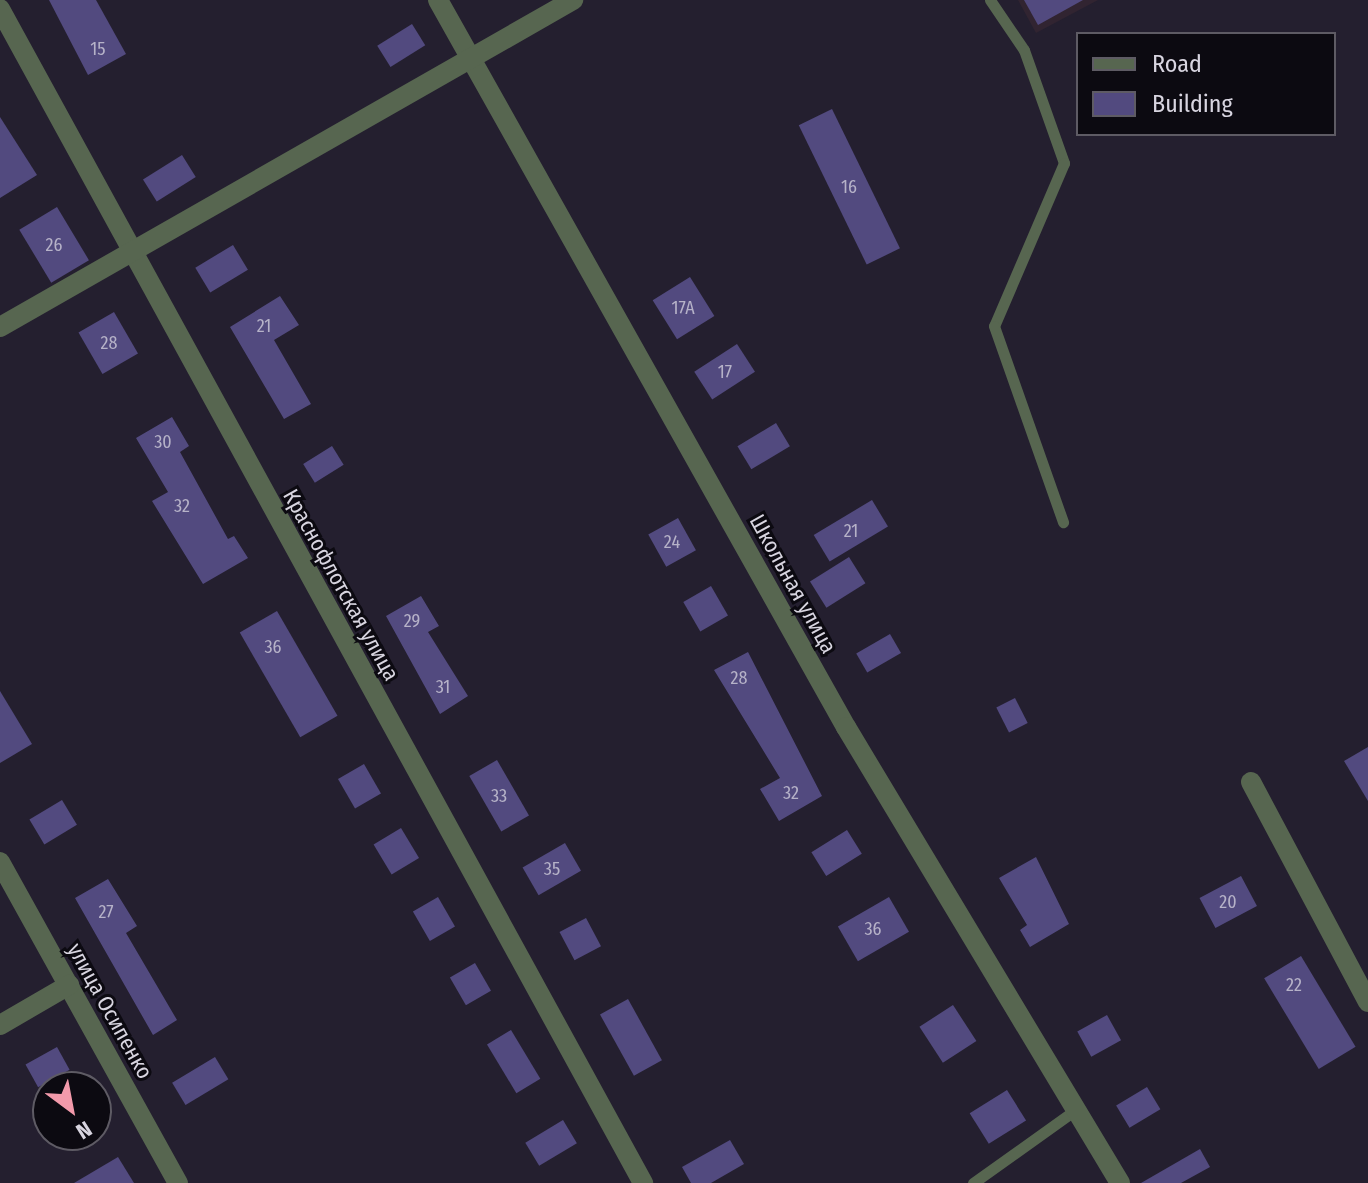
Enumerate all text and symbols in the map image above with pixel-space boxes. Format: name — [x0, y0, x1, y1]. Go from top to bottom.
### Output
legend — [1076, 32, 1336, 136]
house number: 15 — [90, 38, 106, 60]
text: Road — [1152, 50, 1202, 78]
text: Building — [1152, 90, 1233, 118]
house number: 16 — [841, 176, 857, 198]
house number: 26 — [46, 234, 62, 256]
house number: 17А — [671, 297, 695, 319]
house number: 21 — [257, 315, 271, 337]
house number: 28 — [101, 332, 117, 354]
house number: 17 — [718, 361, 732, 383]
house number: 30 — [154, 431, 172, 453]
street label: Краснофлотская улица — [277, 485, 405, 685]
house number: 32 — [174, 495, 190, 517]
street label: Школьная улица — [744, 510, 842, 658]
house number: 21 — [844, 520, 858, 542]
house number: 24 — [664, 531, 680, 553]
house number: 29 — [404, 610, 420, 632]
house number: 36 — [264, 636, 282, 658]
house number: 28 — [731, 667, 747, 689]
house number: 31 — [436, 676, 450, 698]
house number: 32 — [783, 782, 799, 804]
house number: 33 — [491, 785, 507, 807]
house number: 35 — [544, 858, 560, 880]
house number: 20 — [1219, 891, 1237, 913]
house number: 27 — [98, 901, 114, 923]
house number: 36 — [864, 918, 882, 940]
street label: улица Осипенко — [62, 938, 158, 1084]
house number: 22 — [1286, 974, 1302, 996]
north arrow — [32, 1071, 112, 1151]
text: N — [71, 1115, 97, 1145]

